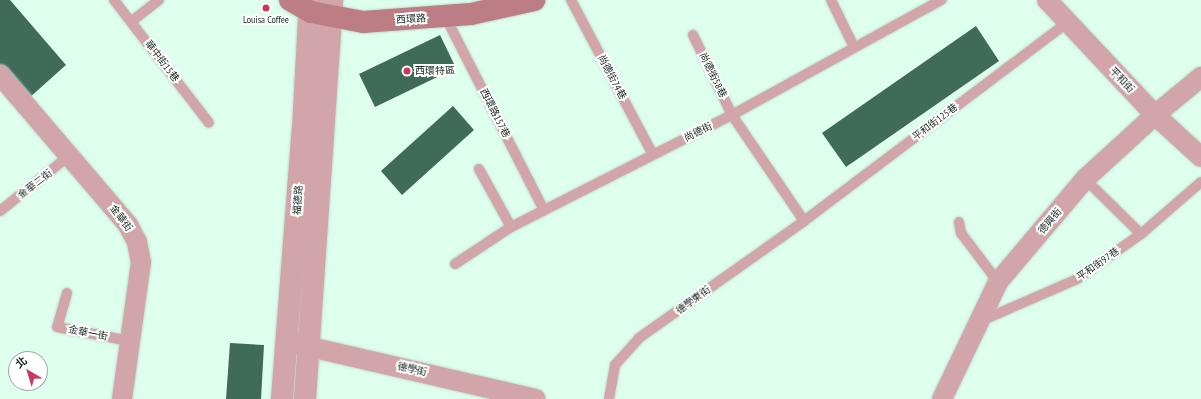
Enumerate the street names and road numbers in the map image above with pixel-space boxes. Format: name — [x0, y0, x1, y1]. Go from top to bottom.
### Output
street label: 西環路 — [396, 12, 426, 26]
street label: 華中街15巷 — [142, 38, 182, 84]
street label: 尚德街58巷 — [697, 50, 729, 100]
street label: 尚德街74巷 — [595, 53, 629, 101]
street label: 平和街 — [1107, 65, 1137, 95]
street label: 西環路157巷 — [478, 86, 512, 140]
street label: 平和街125巷 — [910, 101, 960, 143]
street label: 尚德街 — [682, 120, 714, 144]
street label: 金華二街 — [16, 167, 54, 201]
street label: 福德路 — [291, 185, 305, 215]
street label: 金華街 — [107, 202, 135, 234]
street label: 德興街 — [1036, 206, 1064, 236]
street label: 平和街97巷 — [1074, 245, 1122, 283]
street label: 德學東街 — [673, 283, 713, 317]
street label: 金華一街 — [67, 323, 109, 343]
street label: 德學街 — [396, 360, 428, 378]

